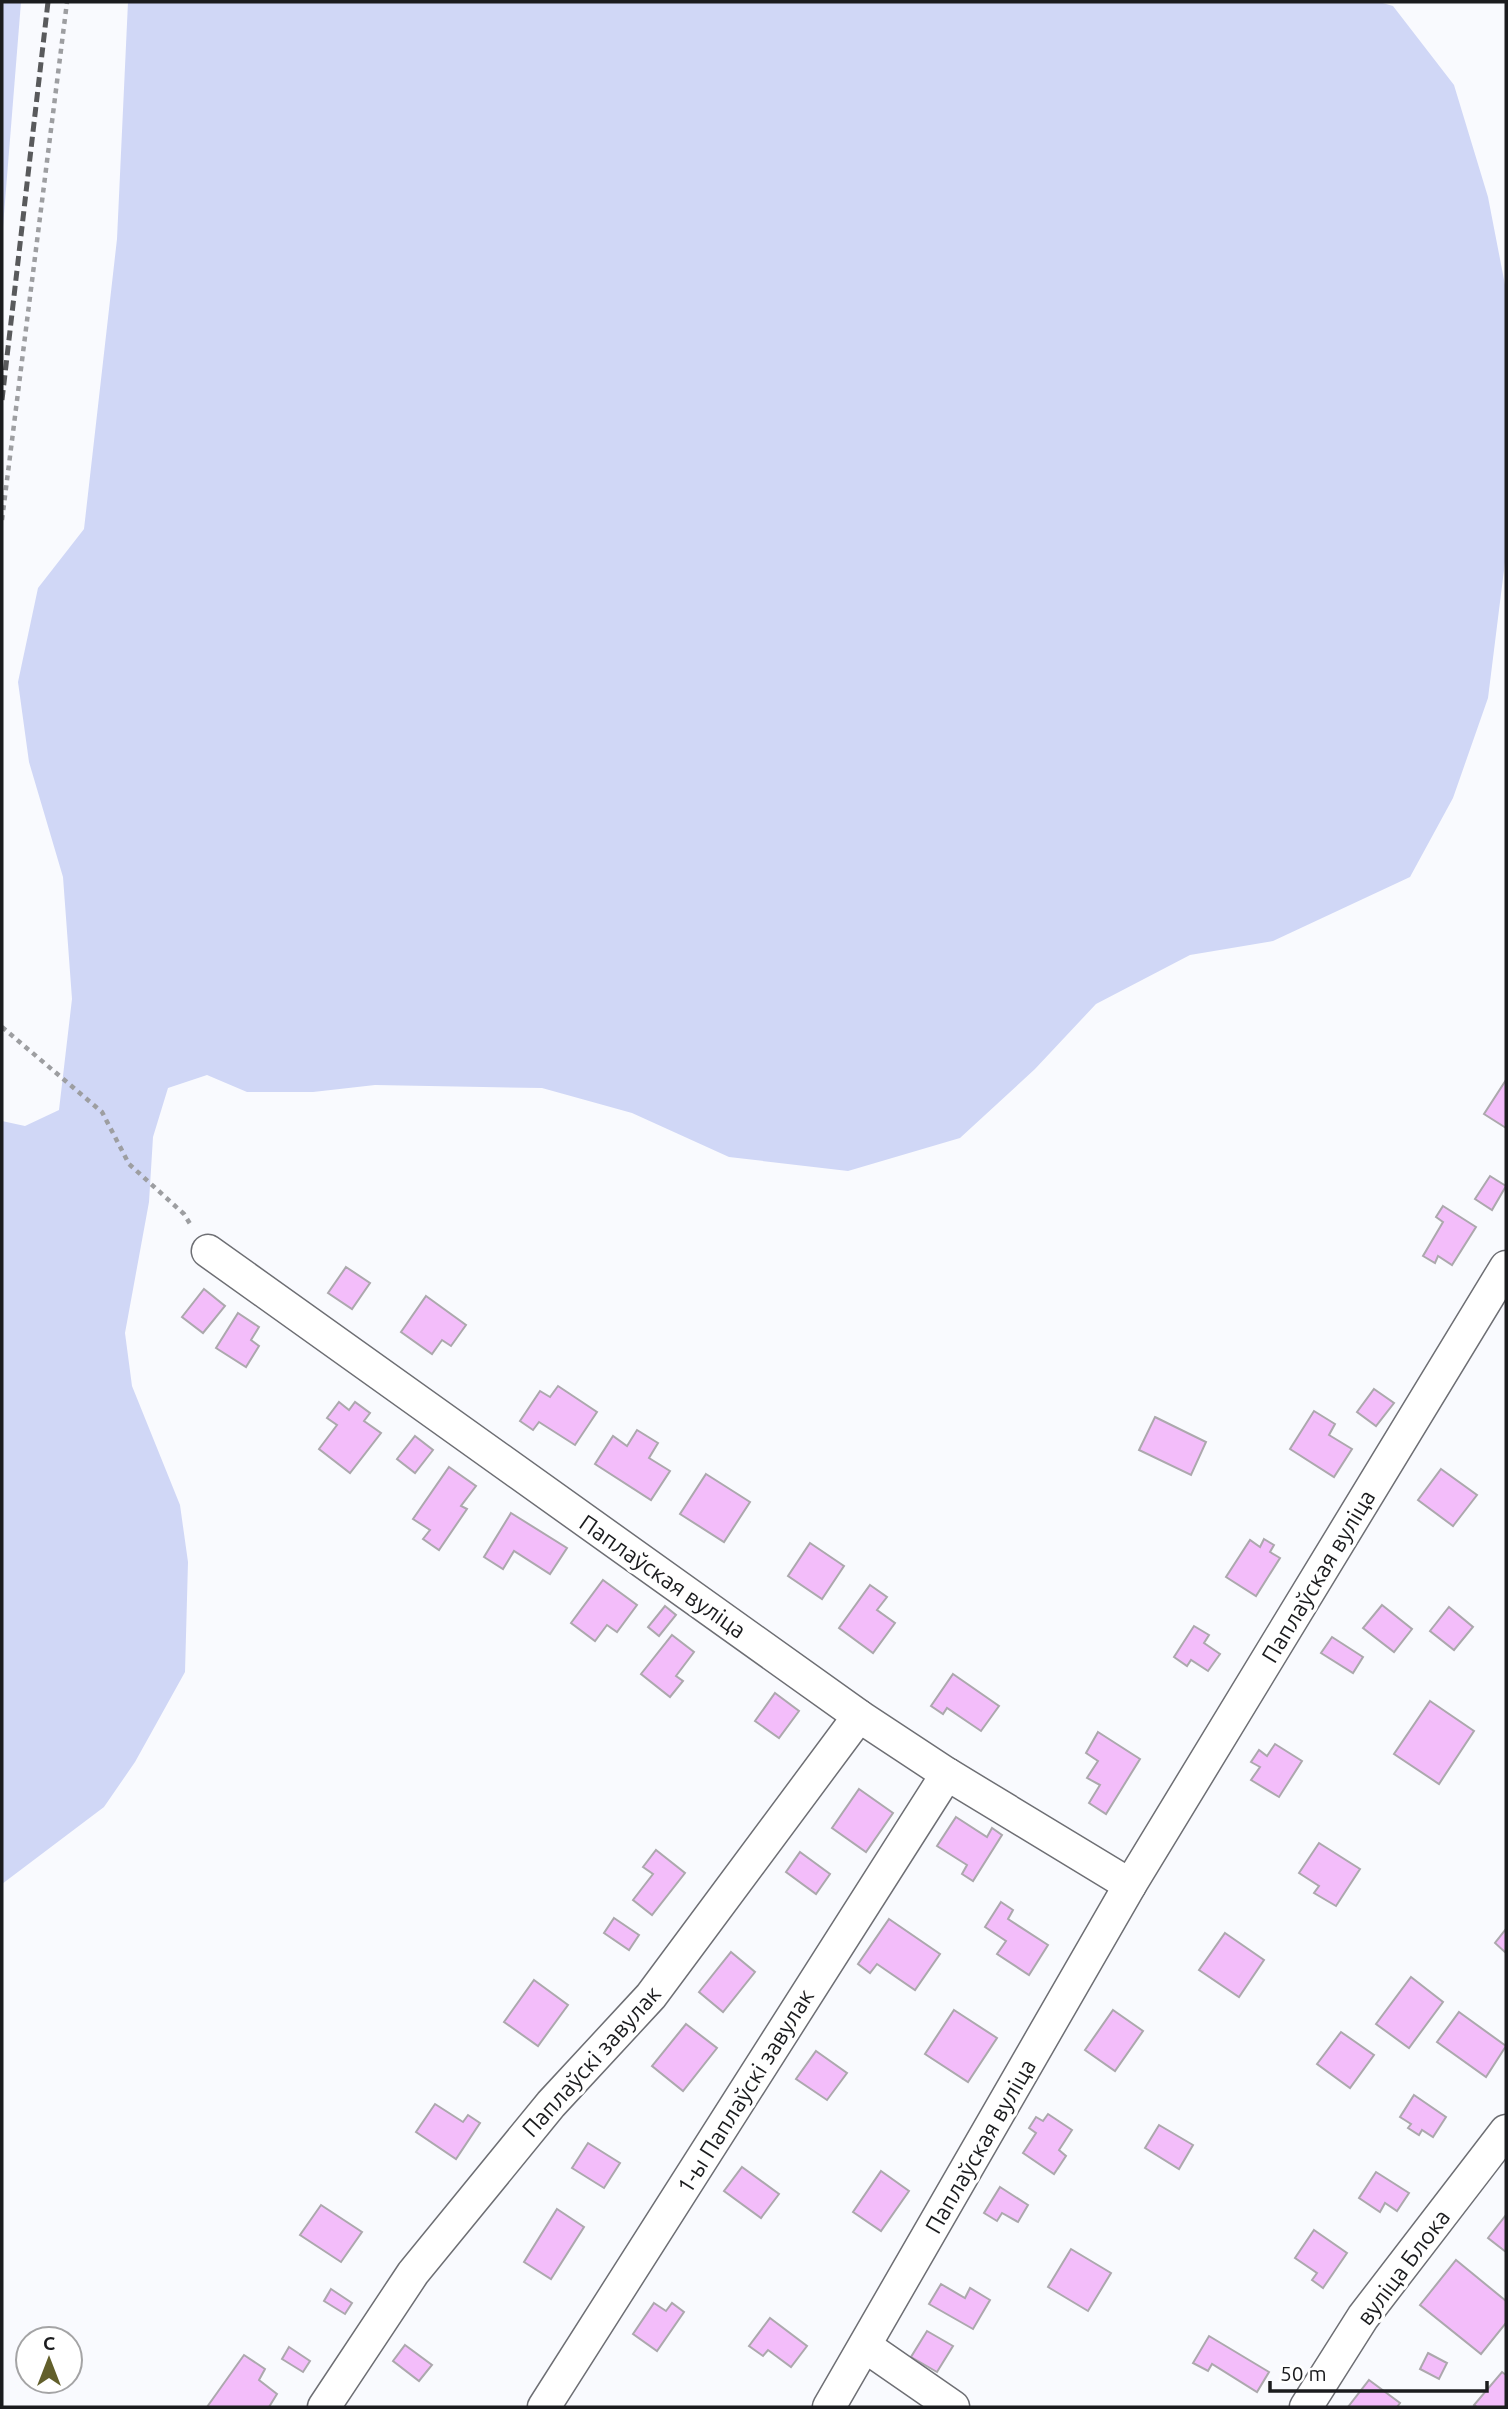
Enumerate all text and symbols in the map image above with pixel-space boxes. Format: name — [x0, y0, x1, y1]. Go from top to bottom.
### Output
street label: Паплаўская вуліца — [1257, 1485, 1379, 1667]
street label: Паплаўская вуліца — [575, 1509, 751, 1643]
street label: Паплаўскі завулак — [517, 1980, 665, 2141]
street label: 1-ы Паплаўскі завулак — [672, 1984, 818, 2198]
street label: Паплаўская вуліца — [920, 2055, 1040, 2237]
street label: вуліца Блока — [1352, 2205, 1454, 2329]
north arrow — [14, 2325, 84, 2395]
text: С — [43, 2332, 55, 2354]
scale bar — [1270, 2350, 1487, 2394]
text: 50 m — [1280, 2361, 1327, 2385]

